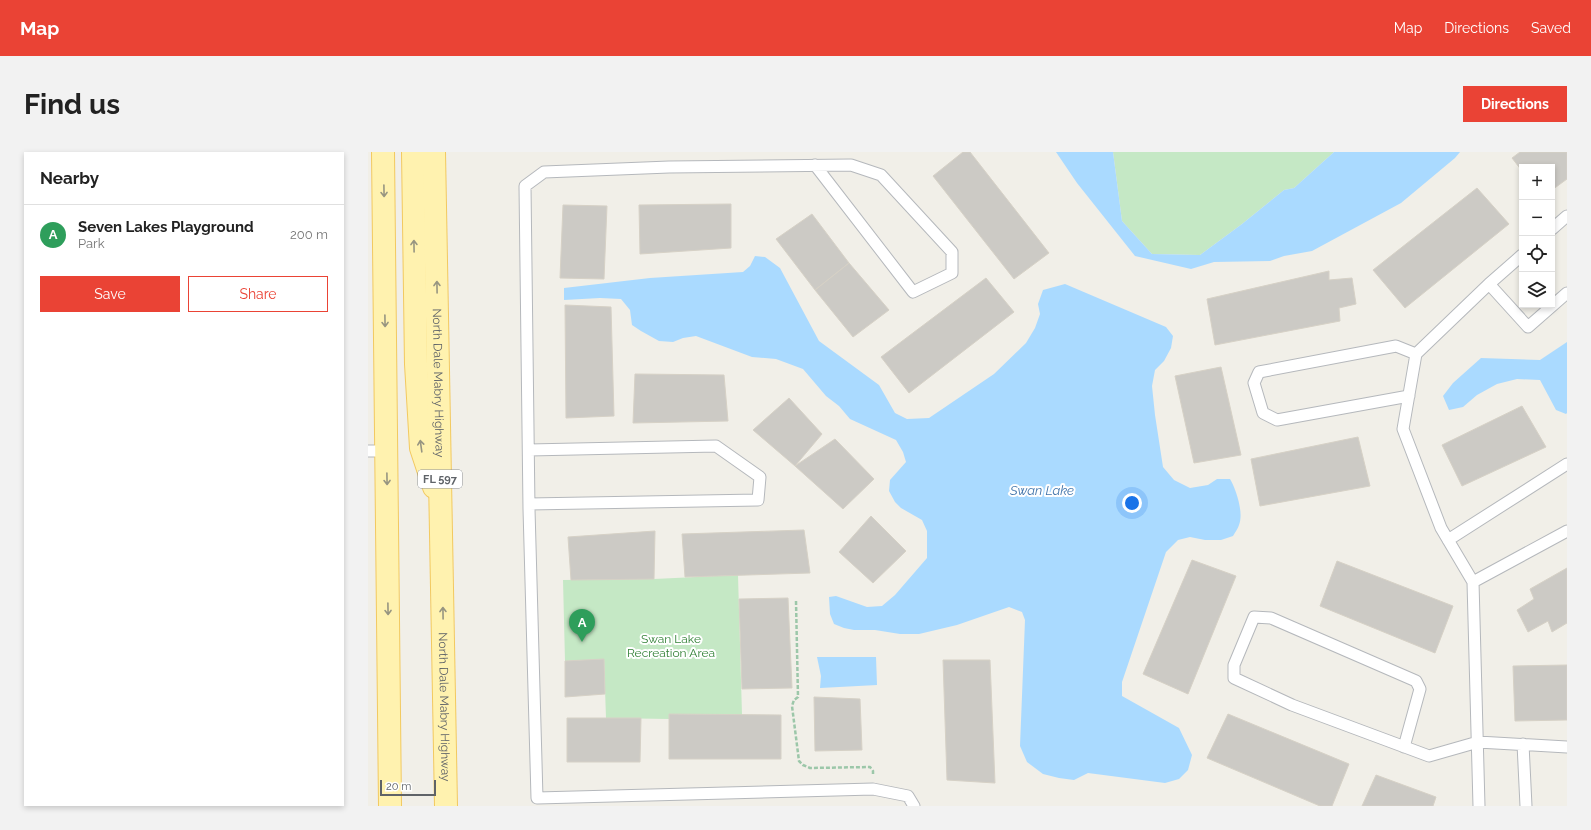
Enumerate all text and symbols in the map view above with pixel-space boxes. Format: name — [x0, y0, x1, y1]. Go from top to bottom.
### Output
text: Map — [20, 17, 59, 39]
text: Map — [1394, 20, 1422, 36]
text: Directions — [1444, 20, 1509, 36]
text: Saved — [1531, 20, 1571, 36]
button: Directions — [1463, 86, 1567, 122]
text: Find us — [24, 88, 120, 121]
map controls — [1519, 164, 1555, 308]
button: + — [1519, 164, 1555, 200]
text: Nearby — [40, 168, 99, 188]
one-way arrow — [380, 184, 388, 197]
button: − — [1519, 200, 1555, 236]
text: Seven Lakes Playground — [78, 218, 254, 236]
text: A — [49, 227, 57, 242]
text: 200 m — [290, 227, 328, 242]
text: Park — [78, 236, 105, 251]
button: locate — [1519, 236, 1555, 272]
one-way arrow — [410, 240, 418, 253]
button: layers — [1519, 272, 1555, 308]
button: Save — [40, 276, 180, 312]
button: Share — [188, 276, 328, 312]
one-way arrow — [433, 281, 441, 294]
street label: North Dale Mabry Highway — [430, 308, 447, 458]
one-way arrow — [381, 314, 389, 327]
one-way arrow — [417, 439, 425, 452]
road number: FL 597 — [418, 470, 462, 488]
one-way arrow — [383, 472, 391, 485]
water label: Swan Lake — [1009, 483, 1074, 498]
your location — [1122, 493, 1142, 513]
one-way arrow — [384, 602, 392, 615]
one-way arrow — [439, 607, 447, 620]
pin: A — [569, 609, 595, 642]
street label: North Dale Mabry Highway — [436, 632, 453, 782]
park label: Swan Lake Recreation Area — [627, 632, 715, 660]
scale bar — [380, 778, 436, 797]
text: 20 m — [386, 780, 411, 793]

